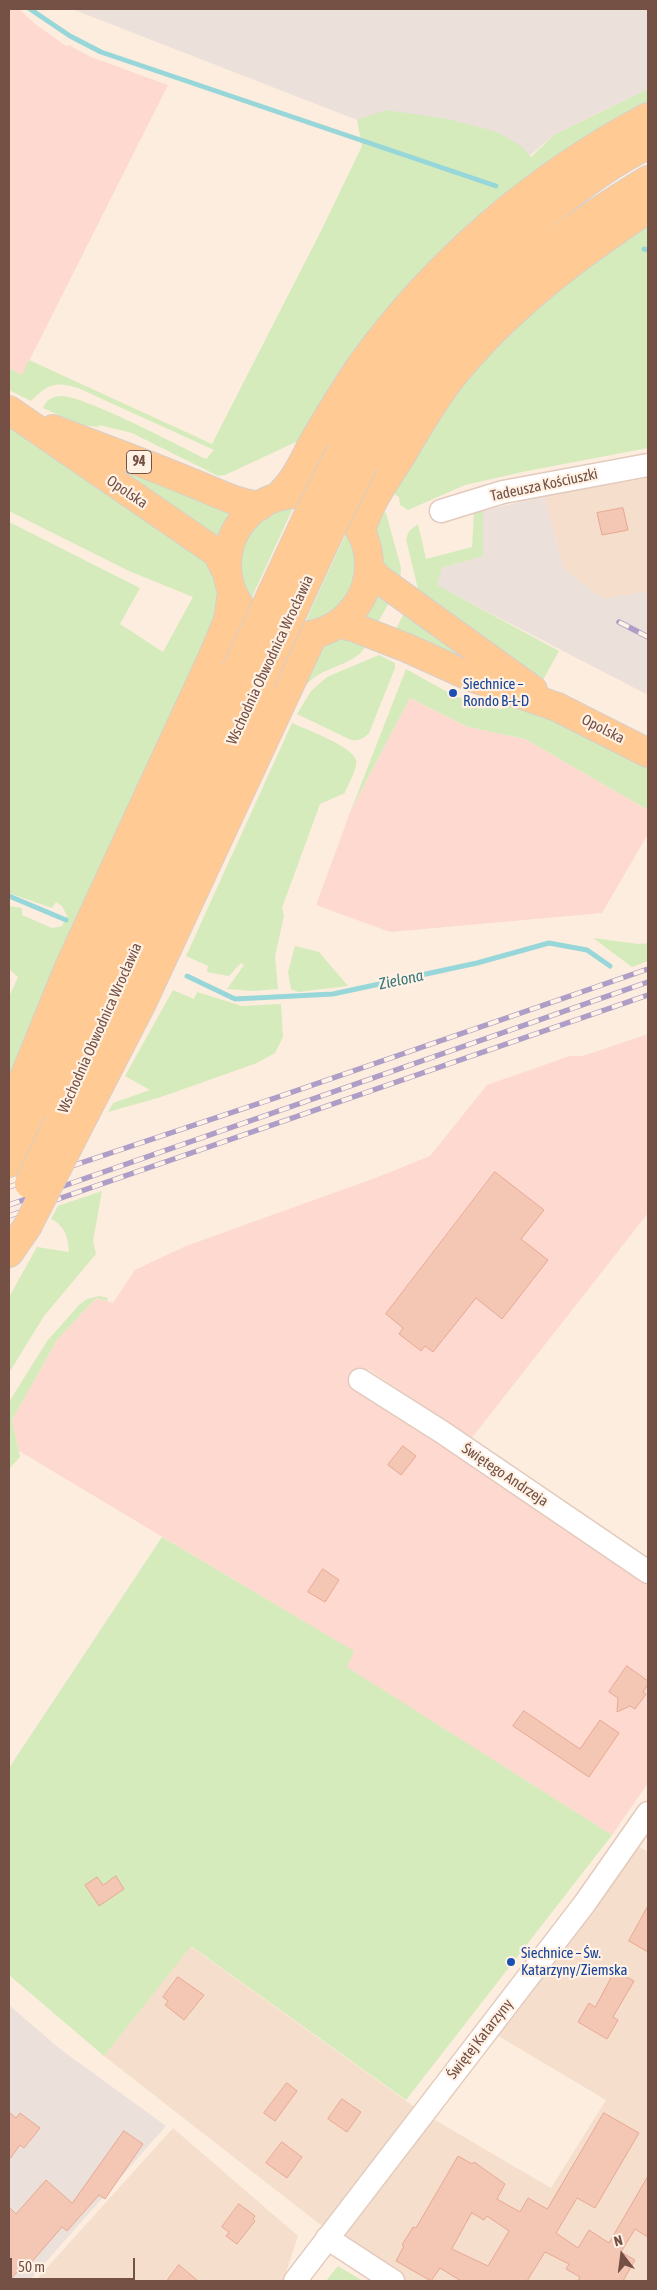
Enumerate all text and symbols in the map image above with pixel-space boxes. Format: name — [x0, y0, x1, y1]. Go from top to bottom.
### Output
road number: 94 — [126, 451, 152, 474]
street label: Tadeusza Kościuszki — [489, 465, 599, 505]
street label: Opolska — [103, 472, 151, 512]
street label: Wschodnia Obwodnica Wrocławia — [223, 572, 317, 748]
place label: Siechnice – Rondo B-Ł-D — [463, 675, 529, 710]
marker: Siechnice – Rondo B-Ł-D — [447, 687, 459, 699]
street label: Opolska — [579, 711, 627, 747]
street label: Wschodnia Obwodnica Wrocławia — [54, 940, 146, 1116]
water label: Zielona — [377, 966, 425, 994]
street label: Świętego Andrzeja — [458, 1440, 552, 1510]
place label: Siechnice – Św. Katarzyny/Ziemska — [521, 1944, 628, 1979]
marker: Siechnice – Św. Katarzyny/Ziemska — [505, 1956, 517, 1968]
street label: Świętej Katarzyny — [443, 1995, 517, 2083]
north arrow — [597, 2230, 647, 2280]
text: N — [612, 2232, 624, 2249]
scale bar — [12, 2248, 138, 2280]
text: 50 m — [18, 2258, 45, 2275]

